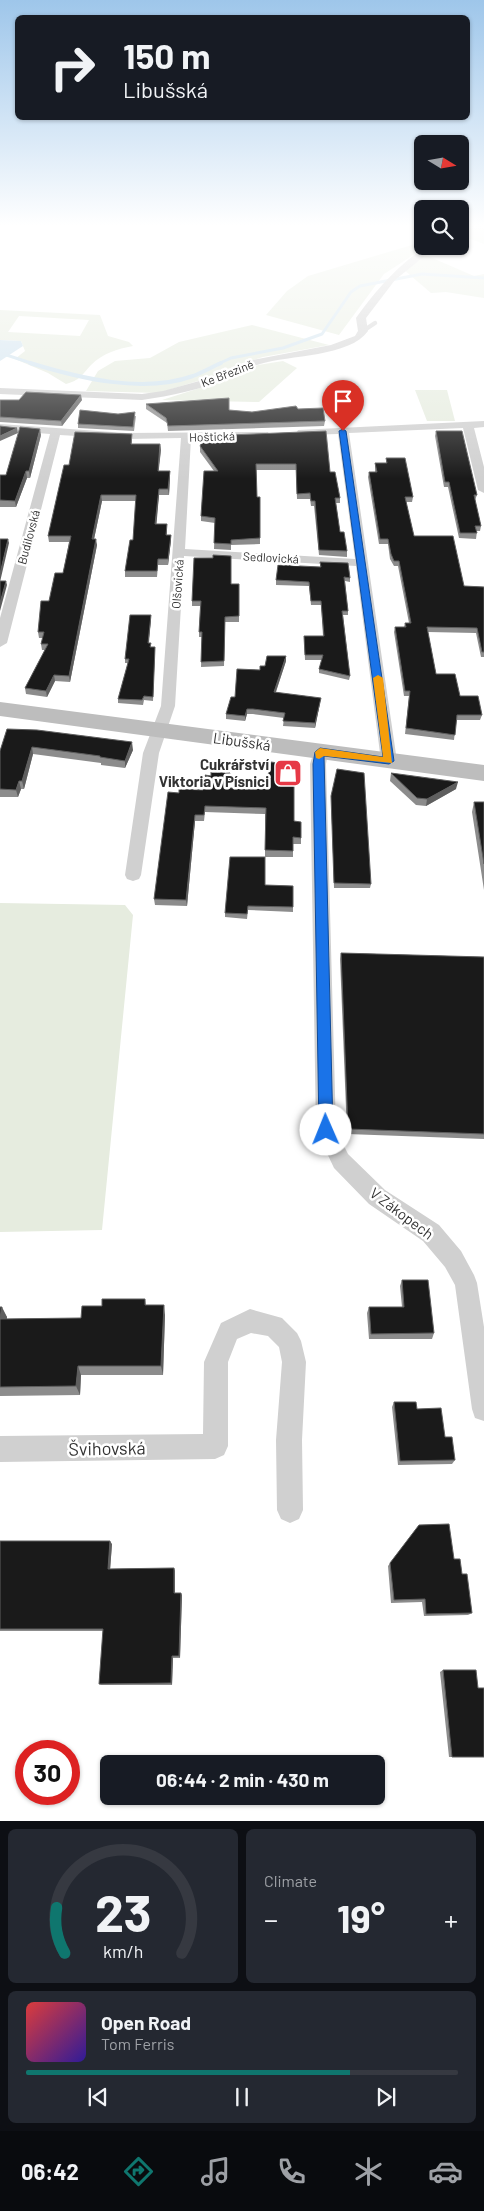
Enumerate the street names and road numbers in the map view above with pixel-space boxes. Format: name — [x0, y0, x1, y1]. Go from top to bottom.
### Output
street label: Ke Březině — [199, 357, 255, 389]
street label: Hoštická — [189, 428, 235, 444]
street label: Budilovská — [14, 508, 42, 566]
street label: Sedlovická — [243, 549, 299, 565]
street label: Olšovická — [168, 559, 186, 609]
street label: Libušská — [212, 728, 272, 754]
street label: V Zákopech — [367, 1183, 437, 1243]
street label: Švihovská — [68, 1436, 146, 1460]

